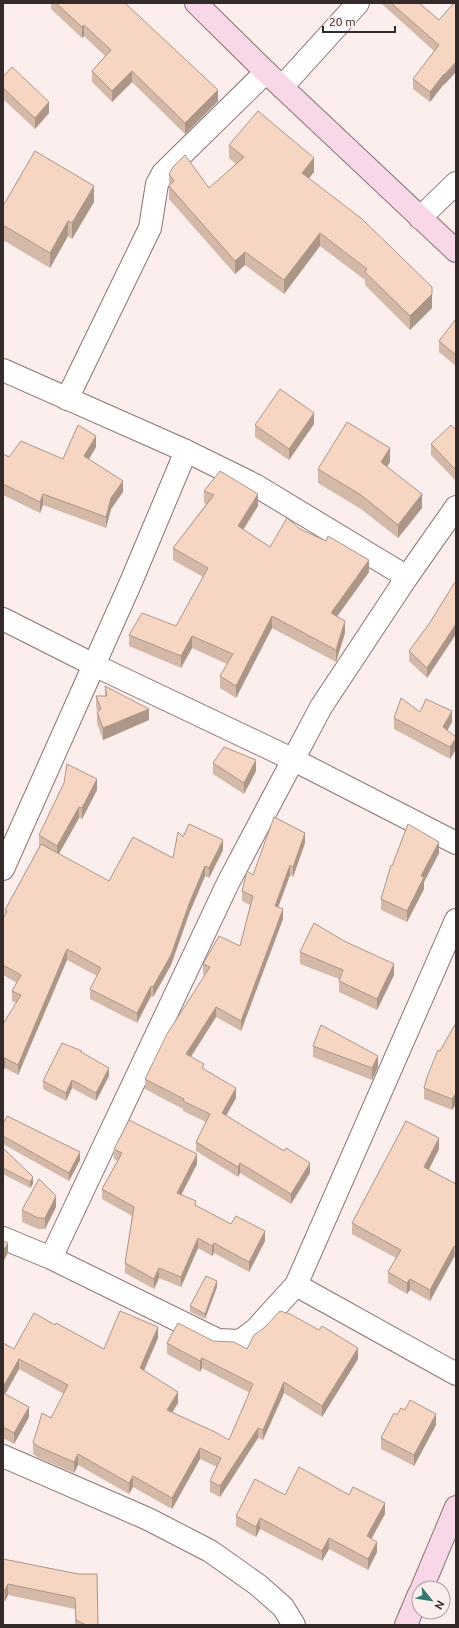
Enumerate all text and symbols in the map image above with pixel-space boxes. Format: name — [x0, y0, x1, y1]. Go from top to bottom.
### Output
scale bar — [323, 8, 395, 34]
text: 20 m — [329, 15, 356, 28]
north arrow — [411, 1580, 451, 1620]
text: N — [432, 1598, 447, 1612]

